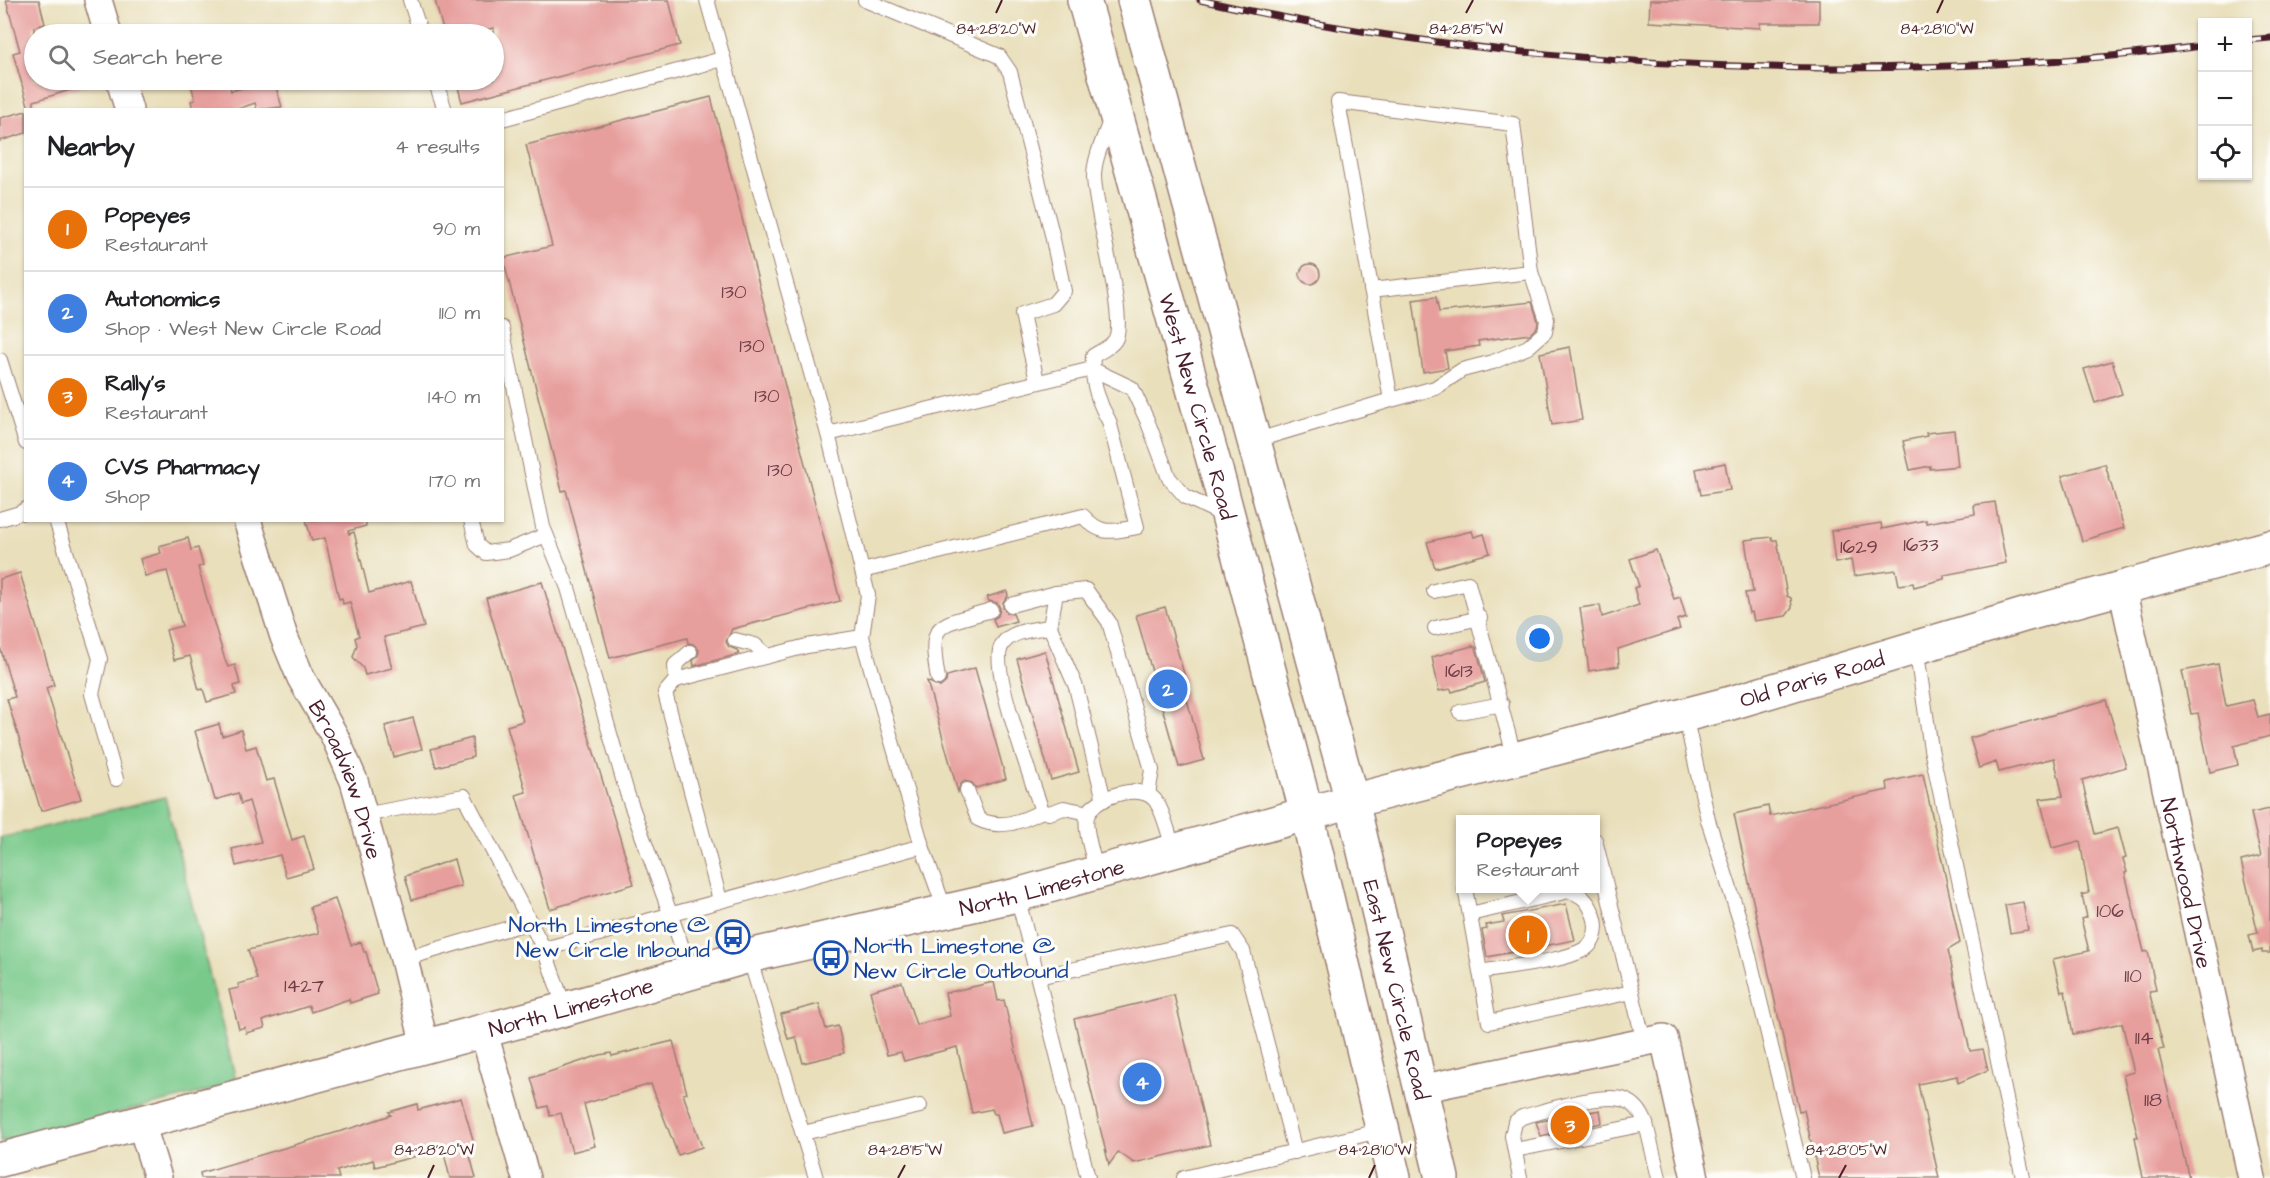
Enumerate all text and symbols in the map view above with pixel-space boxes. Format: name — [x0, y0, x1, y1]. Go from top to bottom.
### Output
map controls — [2198, 18, 2252, 180]
button: + — [2198, 18, 2252, 72]
text: 84°28'20"W — [956, 19, 1036, 40]
text: 84°28'15"W — [1429, 19, 1503, 40]
text: 84°28'10"W — [1900, 19, 1974, 40]
search box — [24, 24, 504, 90]
icon: search — [45, 41, 78, 74]
text: Search here — [93, 42, 223, 73]
button: − — [2198, 72, 2252, 126]
button: locate — [2198, 126, 2252, 180]
text: Nearby — [48, 129, 135, 165]
text: 4 results — [395, 133, 480, 161]
text: Popeyes — [105, 200, 191, 231]
text: 1 — [66, 215, 69, 243]
text: 90 m — [432, 215, 480, 243]
text: Restaurant — [105, 231, 208, 259]
house number: 130 — [721, 278, 747, 306]
text: Autonomics — [105, 284, 220, 315]
street label: West New Circle Road — [1150, 290, 1243, 523]
text: 2 — [62, 299, 73, 327]
text: 110 m — [439, 299, 480, 327]
text: Shop · West New Circle Road — [105, 315, 381, 343]
house number: 130 — [739, 332, 765, 360]
text: Rally's — [105, 368, 165, 399]
house number: 130 — [754, 382, 780, 410]
text: 3 — [62, 383, 73, 411]
text: 140 m — [428, 383, 480, 411]
text: Restaurant — [105, 399, 208, 427]
text: CVS Pharmacy — [105, 452, 260, 483]
house number: 130 — [767, 456, 793, 484]
text: 4 — [61, 467, 74, 495]
text: 170 m — [429, 467, 480, 495]
text: Shop — [105, 483, 150, 511]
house number: 1633 — [1903, 531, 1939, 559]
house number: 1629 — [1840, 533, 1878, 561]
your location — [1525, 624, 1554, 653]
street label: Old Paris Road — [1736, 644, 1888, 716]
house number: 1613 — [1445, 657, 1473, 685]
pin: 2 — [1148, 666, 1188, 712]
street label: Broadview Drive — [300, 695, 389, 863]
street label: Northwood Drive — [2152, 795, 2219, 972]
popup — [1456, 815, 1600, 893]
text: Popeyes — [1477, 825, 1562, 856]
street label: North Limestone — [956, 852, 1128, 925]
text: Restaurant — [1477, 856, 1579, 884]
street label: East New Circle Road — [1354, 877, 1437, 1103]
house number: 106 — [2096, 897, 2124, 925]
place label: North Limestone @ New Circle Inbound — [509, 910, 710, 966]
pin: 1 — [1508, 912, 1547, 958]
bus stop icon: North Limestone @ New Circle Inbound — [715, 919, 751, 955]
place label: North Limestone @ New Circle Outbound — [854, 931, 1068, 987]
bus stop icon: North Limestone @ New Circle Outbound — [813, 940, 849, 976]
house number: 110 — [2124, 962, 2142, 990]
street label: North Limestone — [485, 970, 657, 1046]
house number: 1427 — [284, 972, 324, 1000]
house number: 114 — [2135, 1024, 2154, 1052]
pin: 4 — [1122, 1060, 1162, 1104]
house number: 118 — [2144, 1086, 2162, 1114]
pin: 3 — [1550, 1102, 1590, 1148]
text: 84°28'20"W — [394, 1140, 474, 1161]
text: 84°28'15"W — [868, 1140, 942, 1161]
text: 84°28'10"W — [1338, 1140, 1412, 1161]
text: 84°28'05"W — [1805, 1140, 1887, 1161]

